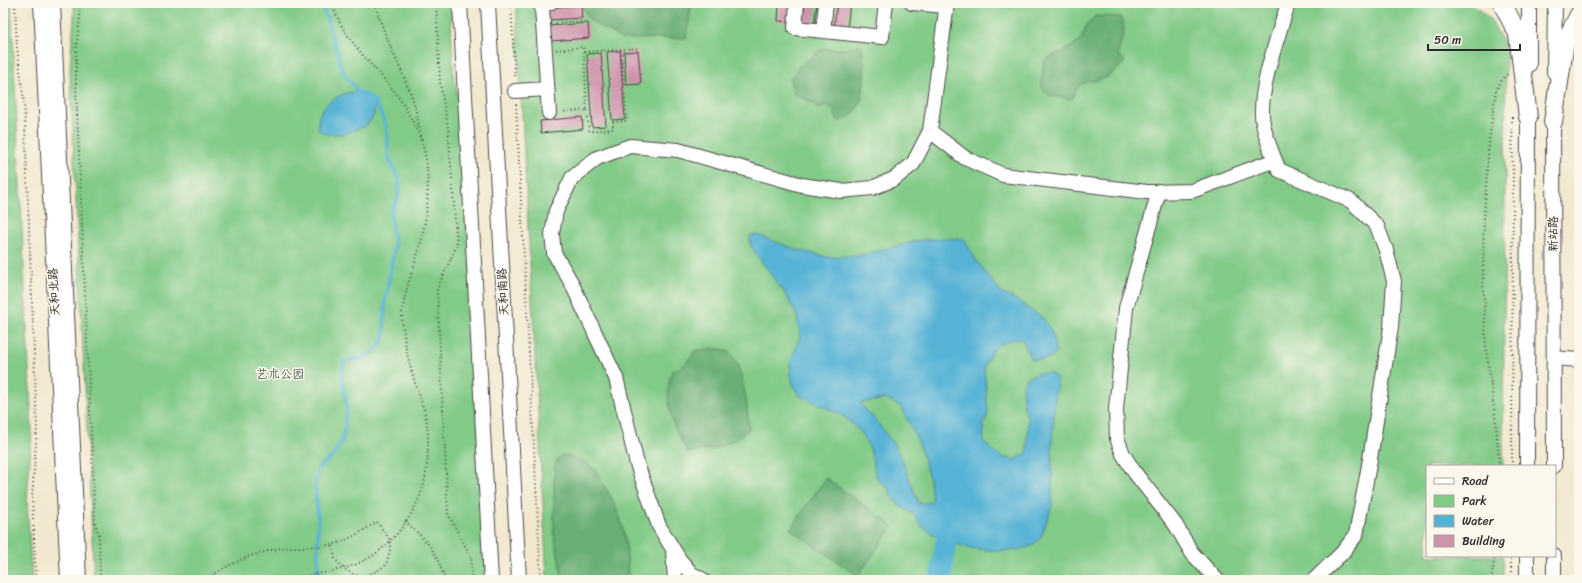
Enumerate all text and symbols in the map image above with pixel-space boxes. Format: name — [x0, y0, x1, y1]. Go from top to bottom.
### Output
scale bar — [1428, 26, 1520, 52]
text: 50 m — [1434, 29, 1461, 51]
street label: 新站路 — [1542, 216, 1564, 252]
street label: 天和北路 — [42, 267, 66, 317]
street label: 天和南路 — [491, 267, 515, 317]
park label: 艺术公园 — [256, 363, 304, 385]
legend — [1426, 465, 1556, 557]
text: Road — [1462, 470, 1489, 492]
text: Park — [1462, 490, 1487, 512]
text: Water — [1462, 510, 1495, 532]
text: Building — [1462, 530, 1505, 552]

